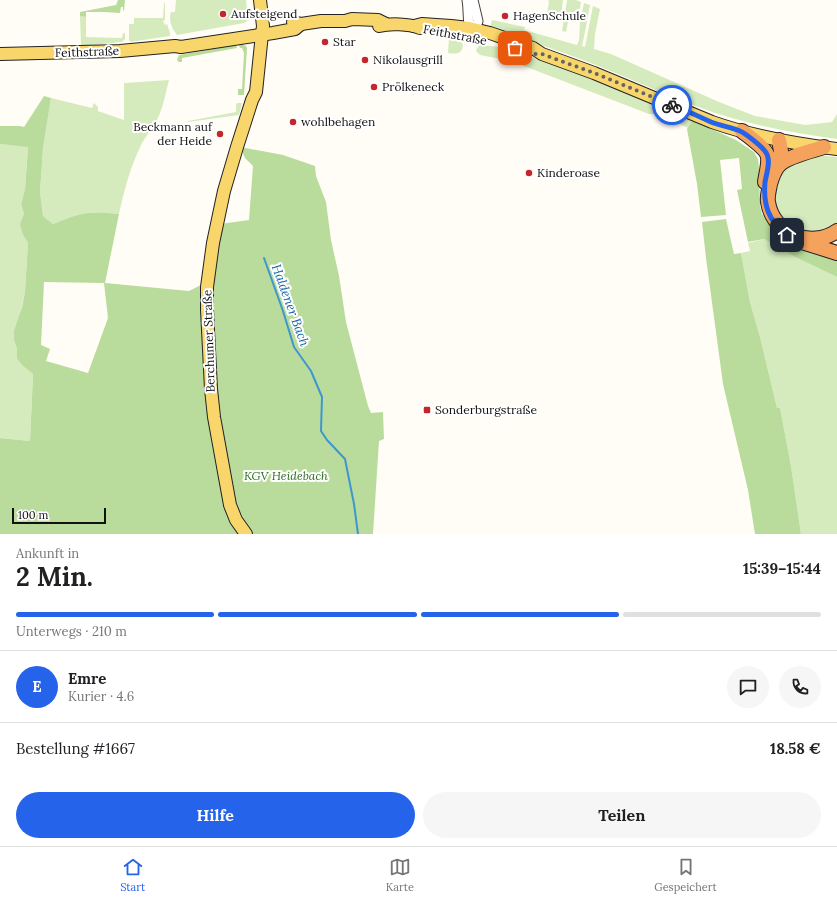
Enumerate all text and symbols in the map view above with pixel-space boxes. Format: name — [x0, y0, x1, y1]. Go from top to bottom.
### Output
place label: Aufsteigend — [230, 6, 297, 21]
place label: HagenSchule — [513, 8, 587, 23]
marker: Aufsteigend — [218, 9, 228, 19]
marker: HagenSchule — [500, 11, 510, 21]
street label: Feithstraße — [422, 21, 489, 48]
pin — [498, 31, 532, 65]
place label: Star — [333, 34, 357, 49]
marker: Star — [320, 37, 330, 47]
icon: bag — [504, 37, 526, 59]
street label: Feithstraße — [54, 43, 120, 60]
place label: Nikolausgrill — [373, 52, 443, 67]
marker: Nikolausgrill — [360, 55, 370, 65]
place label: Prölkeneck — [382, 79, 445, 94]
marker: Prölkeneck — [369, 82, 379, 92]
courier — [652, 85, 692, 125]
icon: bike — [661, 94, 683, 116]
place label: wohlbehagen — [301, 114, 375, 129]
marker: wohlbehagen — [288, 117, 298, 127]
place label: Beckmann auf der Heide — [133, 119, 213, 148]
marker: Beckmann auf der Heide — [215, 129, 225, 139]
place label: Kinderoase — [537, 165, 600, 180]
marker: Kinderoase — [524, 168, 534, 178]
pin — [770, 218, 804, 252]
icon: home — [776, 224, 798, 246]
water label: Haldener Bach — [268, 262, 313, 349]
street label: Berchumer Straße — [199, 289, 218, 393]
place label: Sonderburgstraße — [435, 402, 538, 417]
marker: Sonderburgstraße — [422, 405, 432, 415]
park label: KGV Heidebach — [244, 468, 328, 483]
scale bar — [12, 506, 106, 525]
text: 100 m — [18, 508, 48, 522]
text: Ankunft in — [16, 545, 79, 562]
text: 15:39–15:44 — [743, 559, 821, 578]
text: 2 Min. — [16, 560, 93, 593]
text: Unterwegs · 210 m — [16, 623, 127, 640]
button: chat — [727, 666, 769, 708]
button: phone — [779, 666, 821, 708]
text: Emre — [68, 669, 106, 688]
text: E — [32, 677, 42, 696]
text: Kurier · 4.6 — [68, 688, 134, 705]
text: Bestellung #1667 — [16, 739, 135, 758]
text: 18.58 € — [770, 739, 821, 758]
button: Hilfe — [16, 792, 415, 838]
button: Teilen — [423, 792, 821, 838]
tab: Start — [120, 856, 145, 894]
tab: Karte — [386, 856, 414, 894]
tab: Gespeichert — [654, 856, 717, 894]

